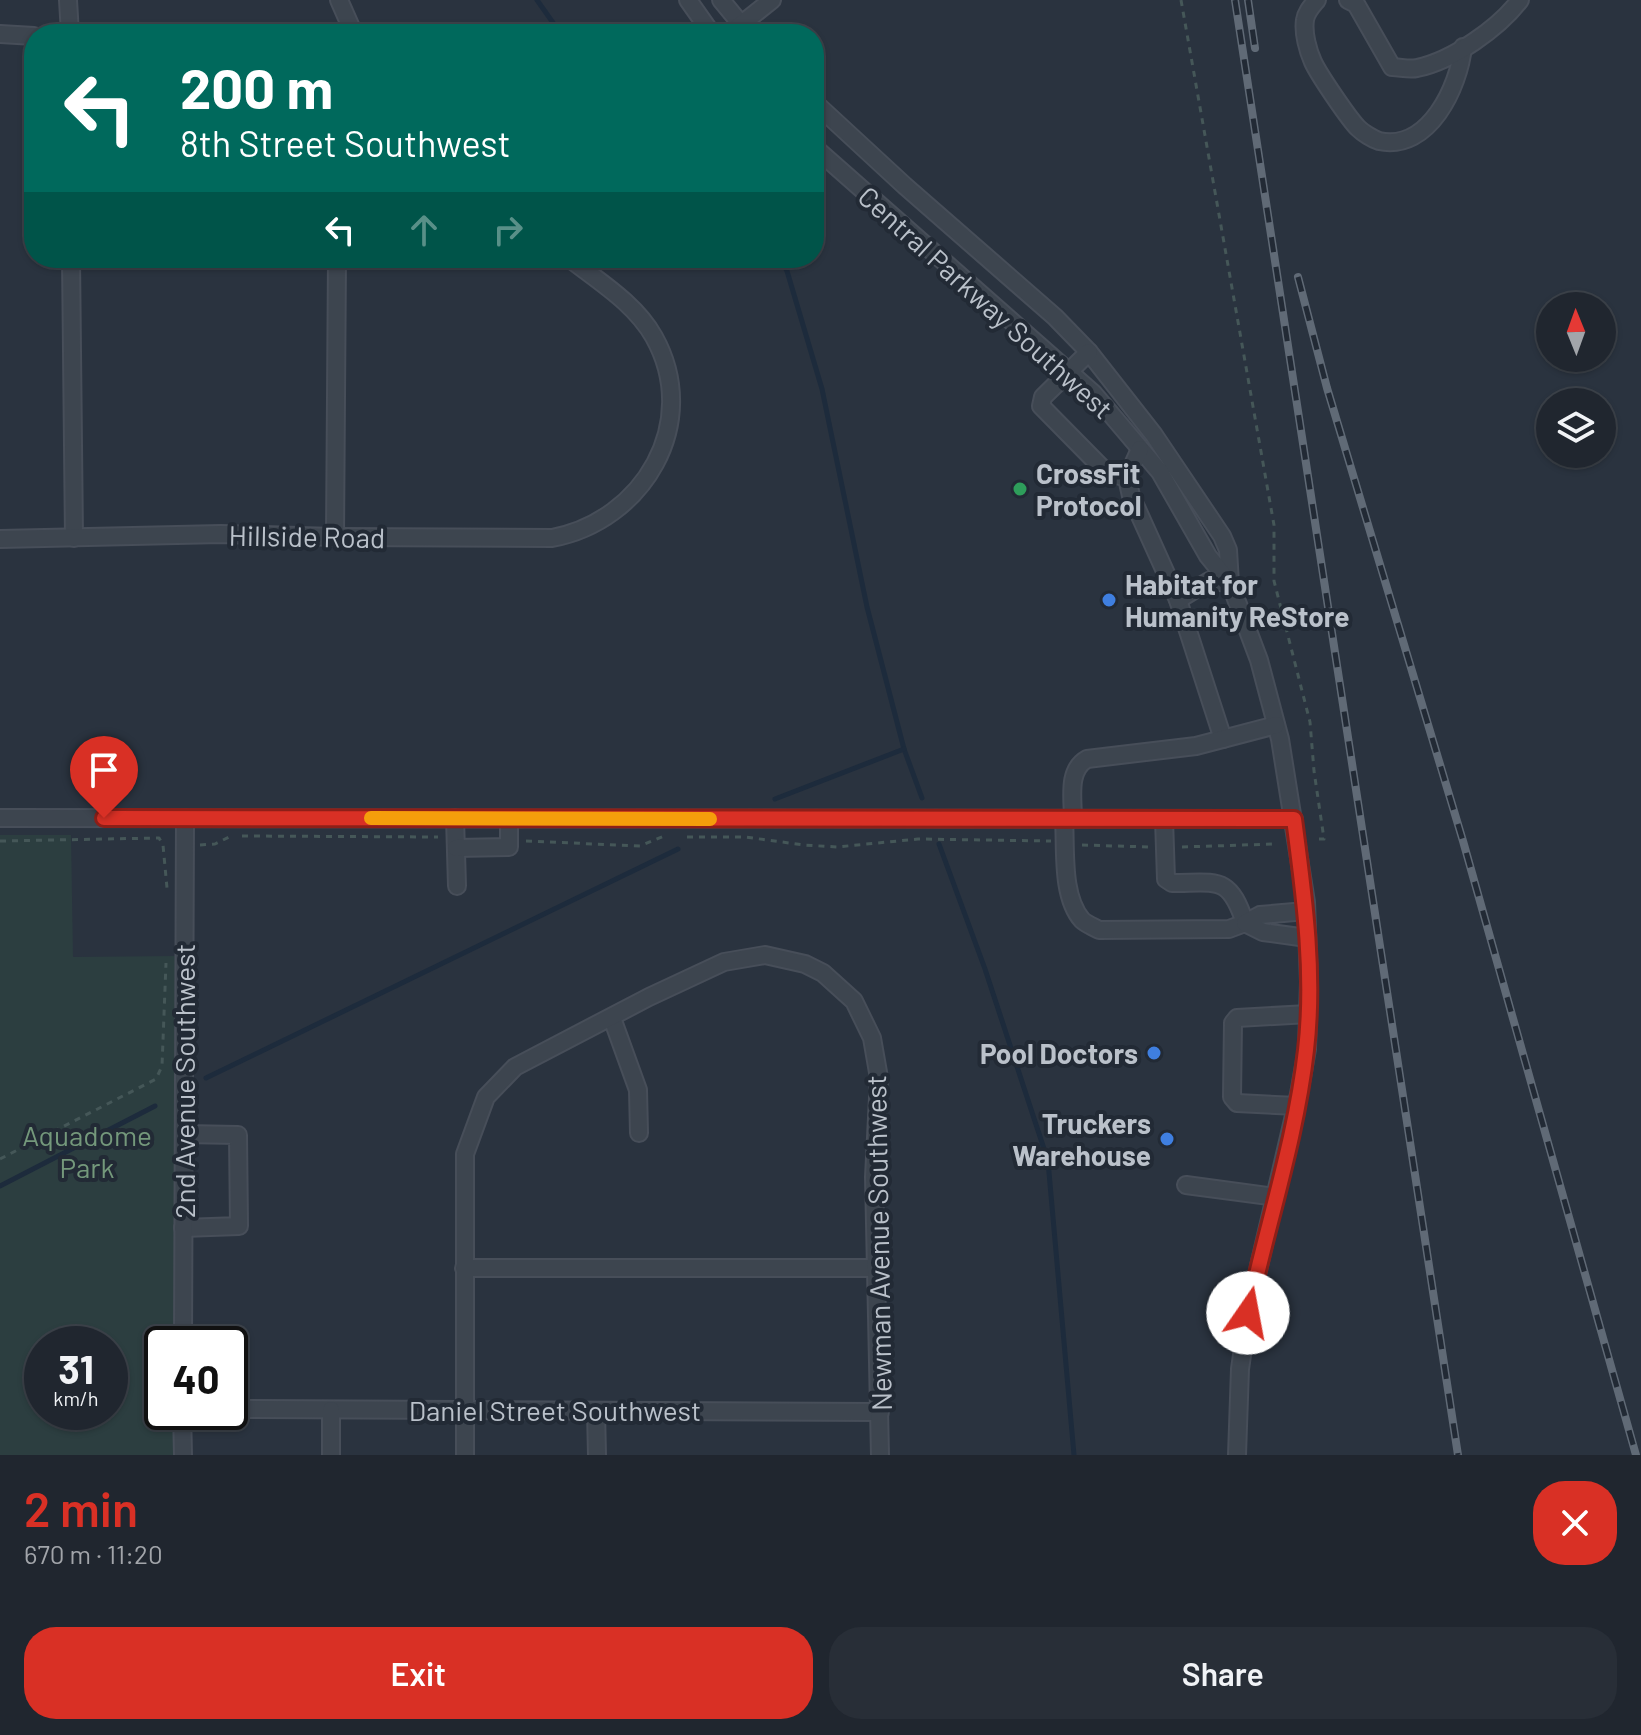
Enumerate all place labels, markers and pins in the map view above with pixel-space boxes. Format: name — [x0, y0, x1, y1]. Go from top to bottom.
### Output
place label: CrossFit Protocol — [1036, 456, 1142, 522]
marker: CrossFit Protocol — [1011, 480, 1029, 498]
place label: Habitat for Humanity ReStore — [1125, 567, 1349, 633]
marker: Habitat for Humanity ReStore — [1100, 591, 1118, 609]
pin — [70, 736, 138, 818]
place label: Pool Doctors — [980, 1036, 1138, 1070]
marker: Pool Doctors — [1145, 1044, 1163, 1062]
place label: Truckers Warehouse — [1012, 1106, 1151, 1172]
marker: Truckers Warehouse — [1158, 1130, 1176, 1148]

